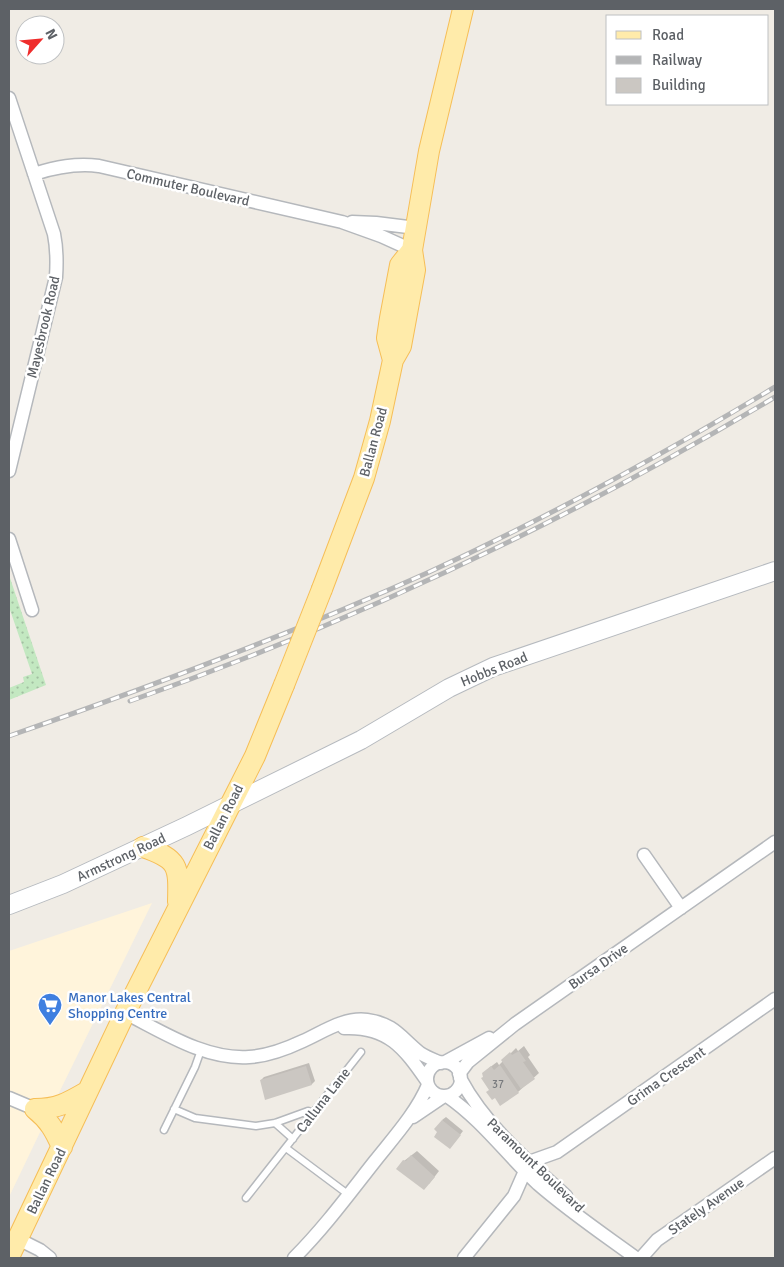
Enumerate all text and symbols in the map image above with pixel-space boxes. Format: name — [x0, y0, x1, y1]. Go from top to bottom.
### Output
north arrow — [15, 15, 65, 65]
legend — [606, 15, 769, 105]
text: N — [41, 26, 61, 43]
text: Road — [652, 26, 684, 44]
text: Railway — [652, 51, 702, 69]
text: Building — [652, 76, 706, 94]
street label: Commuter Boulevard — [125, 165, 251, 210]
street label: Mayesbrook Road — [23, 274, 64, 380]
street label: Ballan Road — [356, 405, 391, 479]
street label: Hobbs Road — [458, 648, 530, 691]
street label: Ballan Road — [200, 782, 247, 853]
street label: Armstrong Road — [74, 829, 168, 885]
street label: Bursa Drive — [565, 940, 631, 993]
place label: Manor Lakes Central Shopping Centre — [68, 989, 191, 1022]
supermarket icon: Manor Lakes Central Shopping Centre — [37, 992, 63, 1026]
street label: Grima Crescent — [624, 1043, 709, 1110]
street label: Calluna Lane — [293, 1064, 354, 1136]
house number: 37 — [492, 1078, 504, 1091]
street label: Paramount Boulevard — [483, 1115, 588, 1216]
street label: Ballan Road — [23, 1145, 70, 1217]
street label: Stately Avenue — [665, 1174, 748, 1239]

